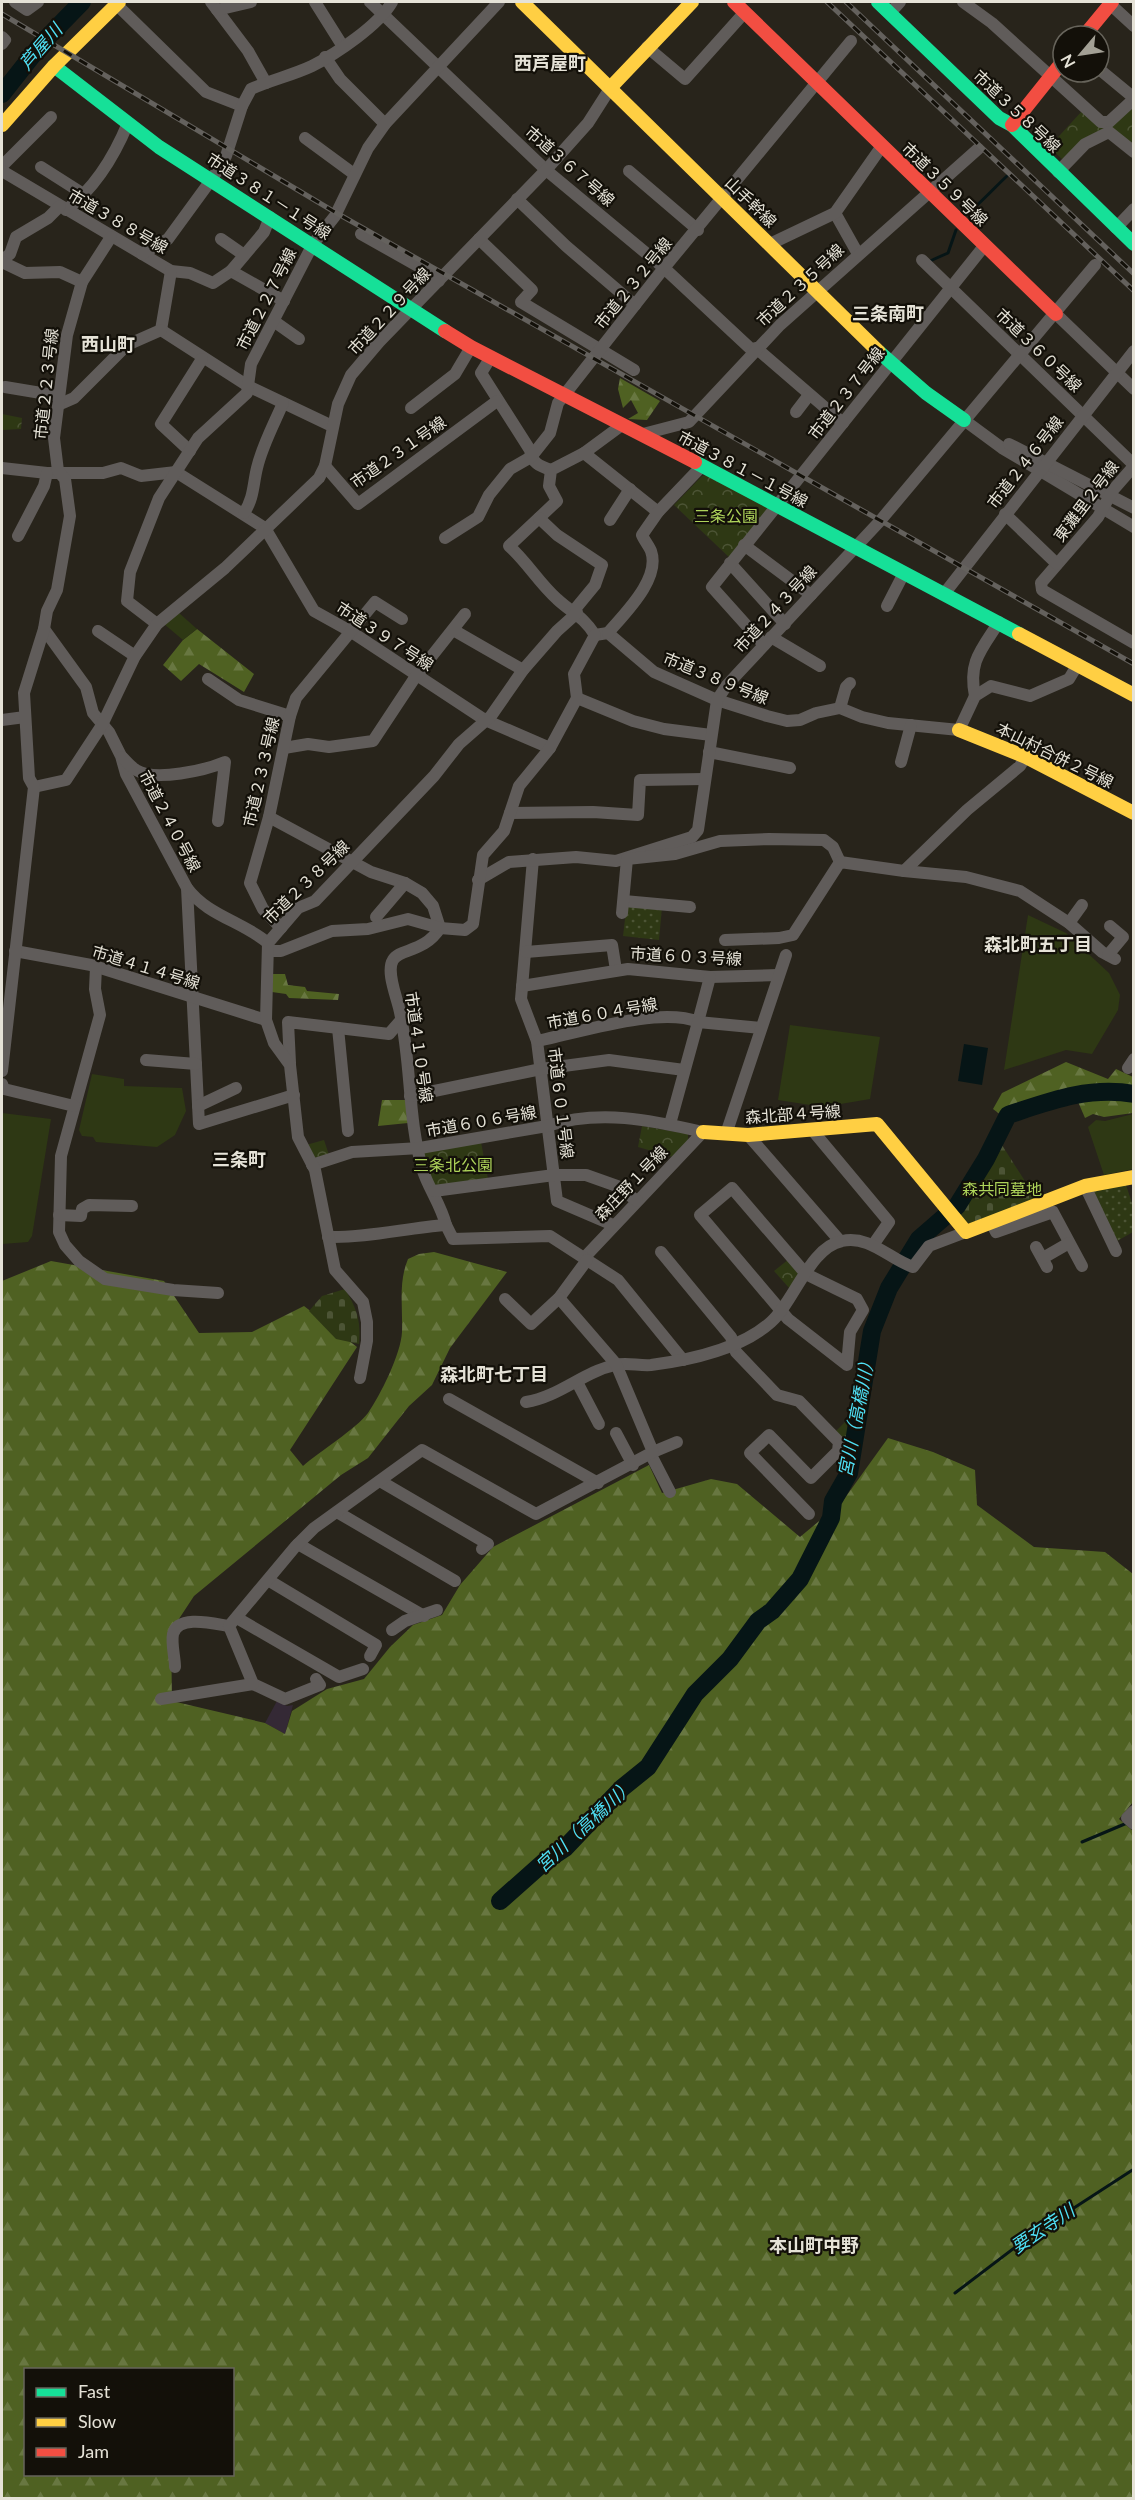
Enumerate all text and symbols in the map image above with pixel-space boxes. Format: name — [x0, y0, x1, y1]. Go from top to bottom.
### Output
water label: 芦屋川 — [14, 17, 68, 74]
north arrow — [1051, 24, 1111, 84]
district label: 西芦屋町 — [514, 52, 586, 74]
text: N — [1056, 52, 1079, 72]
street label: 市道３５８号線 — [970, 65, 1065, 156]
street label: 市道３６７号線 — [522, 122, 619, 210]
street label: 市道３５９号線 — [898, 138, 992, 229]
street label: 市道３８１－１号線 — [204, 148, 335, 243]
street label: 山手幹線 — [722, 173, 781, 231]
street label: 市道３８８号線 — [65, 184, 172, 257]
street label: 市道２３２号線 — [590, 233, 675, 332]
street label: 市道２３５号線 — [752, 239, 847, 330]
street label: 市道２２７号線 — [232, 245, 299, 353]
street label: 市道２２９号線 — [343, 263, 434, 358]
district label: 三条南町 — [852, 302, 924, 324]
street label: 市道３６０号線 — [992, 304, 1086, 395]
street label: 市道２２３号線 — [30, 327, 61, 441]
district label: 西山町 — [81, 333, 135, 355]
street label: 市道２３７号線 — [804, 343, 888, 443]
street label: 市道２３１号線 — [346, 412, 449, 491]
street label: 市道２４６号線 — [983, 412, 1067, 512]
street label: 市道３８１－１号線 — [675, 426, 811, 511]
street label: 東灘里２号線 — [1049, 457, 1122, 545]
park label: 三条公園 — [694, 506, 758, 525]
street label: 市道２４３号線 — [729, 561, 820, 656]
street label: 市道３９７号線 — [333, 597, 437, 674]
street label: 市道３８９号線 — [661, 648, 772, 707]
street label: 市道２３３号線 — [239, 715, 282, 829]
street label: 本山村合併２号線 — [994, 718, 1117, 791]
street label: 市道２４０号線 — [136, 767, 205, 875]
street label: 市道２３８号線 — [259, 836, 353, 927]
district label: 森北町五丁目 — [984, 933, 1092, 955]
street label: 市道４１４号線 — [90, 941, 202, 992]
street label: 市道６０３号線 — [630, 943, 742, 968]
street label: 市道４１０号線 — [402, 990, 437, 1104]
street label: 市道６０４号線 — [545, 993, 659, 1032]
street label: 市道６０１号線 — [545, 1046, 578, 1160]
street label: 市道６０６号線 — [424, 1101, 538, 1140]
street label: 森北部４号線 — [744, 1101, 842, 1126]
street label: 森庄野１号線 — [590, 1142, 671, 1224]
district label: 三条町 — [212, 1148, 266, 1170]
park label: 三条北公園 — [413, 1155, 493, 1174]
park label: 森共同墓地 — [962, 1179, 1042, 1198]
water label: 宮川（高橋川） — [833, 1351, 879, 1479]
district label: 森北町七丁目 — [440, 1363, 548, 1385]
water label: 宮川（高橋川） — [531, 1774, 638, 1876]
water label: 要玄寺川 — [1006, 2198, 1080, 2257]
district label: 本山町中野 — [769, 2234, 859, 2256]
legend — [24, 2368, 234, 2476]
text: Fast — [78, 2380, 111, 2402]
text: Slow — [78, 2410, 116, 2432]
text: Jam — [78, 2440, 109, 2462]

